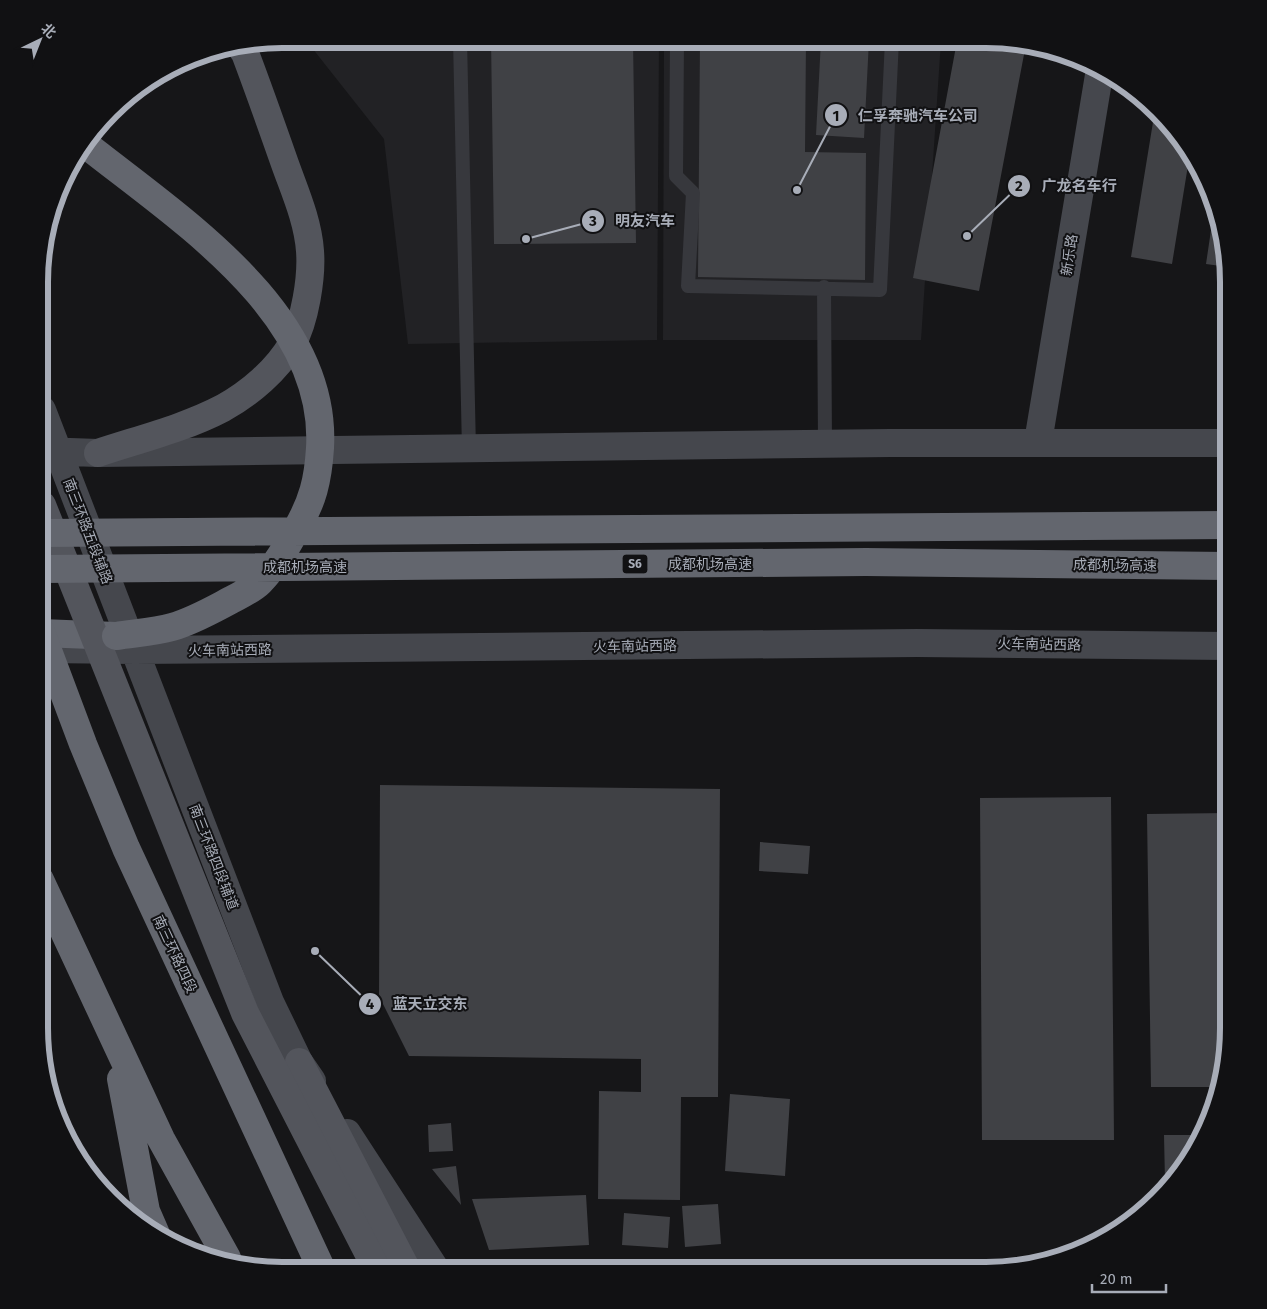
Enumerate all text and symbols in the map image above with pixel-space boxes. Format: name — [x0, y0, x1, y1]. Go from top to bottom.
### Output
north arrow — [15, 15, 65, 65]
text: 北 — [38, 20, 59, 42]
callout: 仁孚奔驰汽车公司 — [823, 100, 988, 130]
text: 1 — [833, 107, 839, 125]
text: 仁孚奔驰汽车公司 — [858, 107, 978, 125]
callout: 广龙名车行 — [1007, 171, 1127, 201]
text: 2 — [1015, 177, 1023, 195]
text: 广龙名车行 — [1041, 177, 1117, 195]
callout: 明友汽车 — [580, 206, 685, 236]
text: 3 — [588, 212, 597, 230]
text: 明友汽车 — [615, 212, 675, 230]
street label: 新乐路 — [1058, 233, 1081, 277]
street label: 南三环路五段辅路 — [60, 476, 116, 587]
road number: S6 — [622, 554, 648, 574]
street label: 成都机场高速 — [668, 556, 752, 573]
street label: 成都机场高速 — [1073, 556, 1157, 575]
street label: 成都机场高速 — [263, 559, 347, 576]
street label: 火车南站西路 — [997, 635, 1081, 654]
street label: 火车南站西路 — [593, 637, 677, 656]
street label: 火车南站西路 — [188, 641, 272, 660]
street label: 南三环路四段辅道 — [186, 802, 242, 913]
street label: 南三环路四段 — [149, 913, 200, 996]
callout: 蓝天立交东 — [358, 989, 478, 1019]
text: 4 — [366, 995, 375, 1013]
text: 蓝天立交东 — [392, 995, 468, 1013]
scale bar — [1092, 1262, 1166, 1294]
text: 20 m — [1100, 1270, 1133, 1288]

